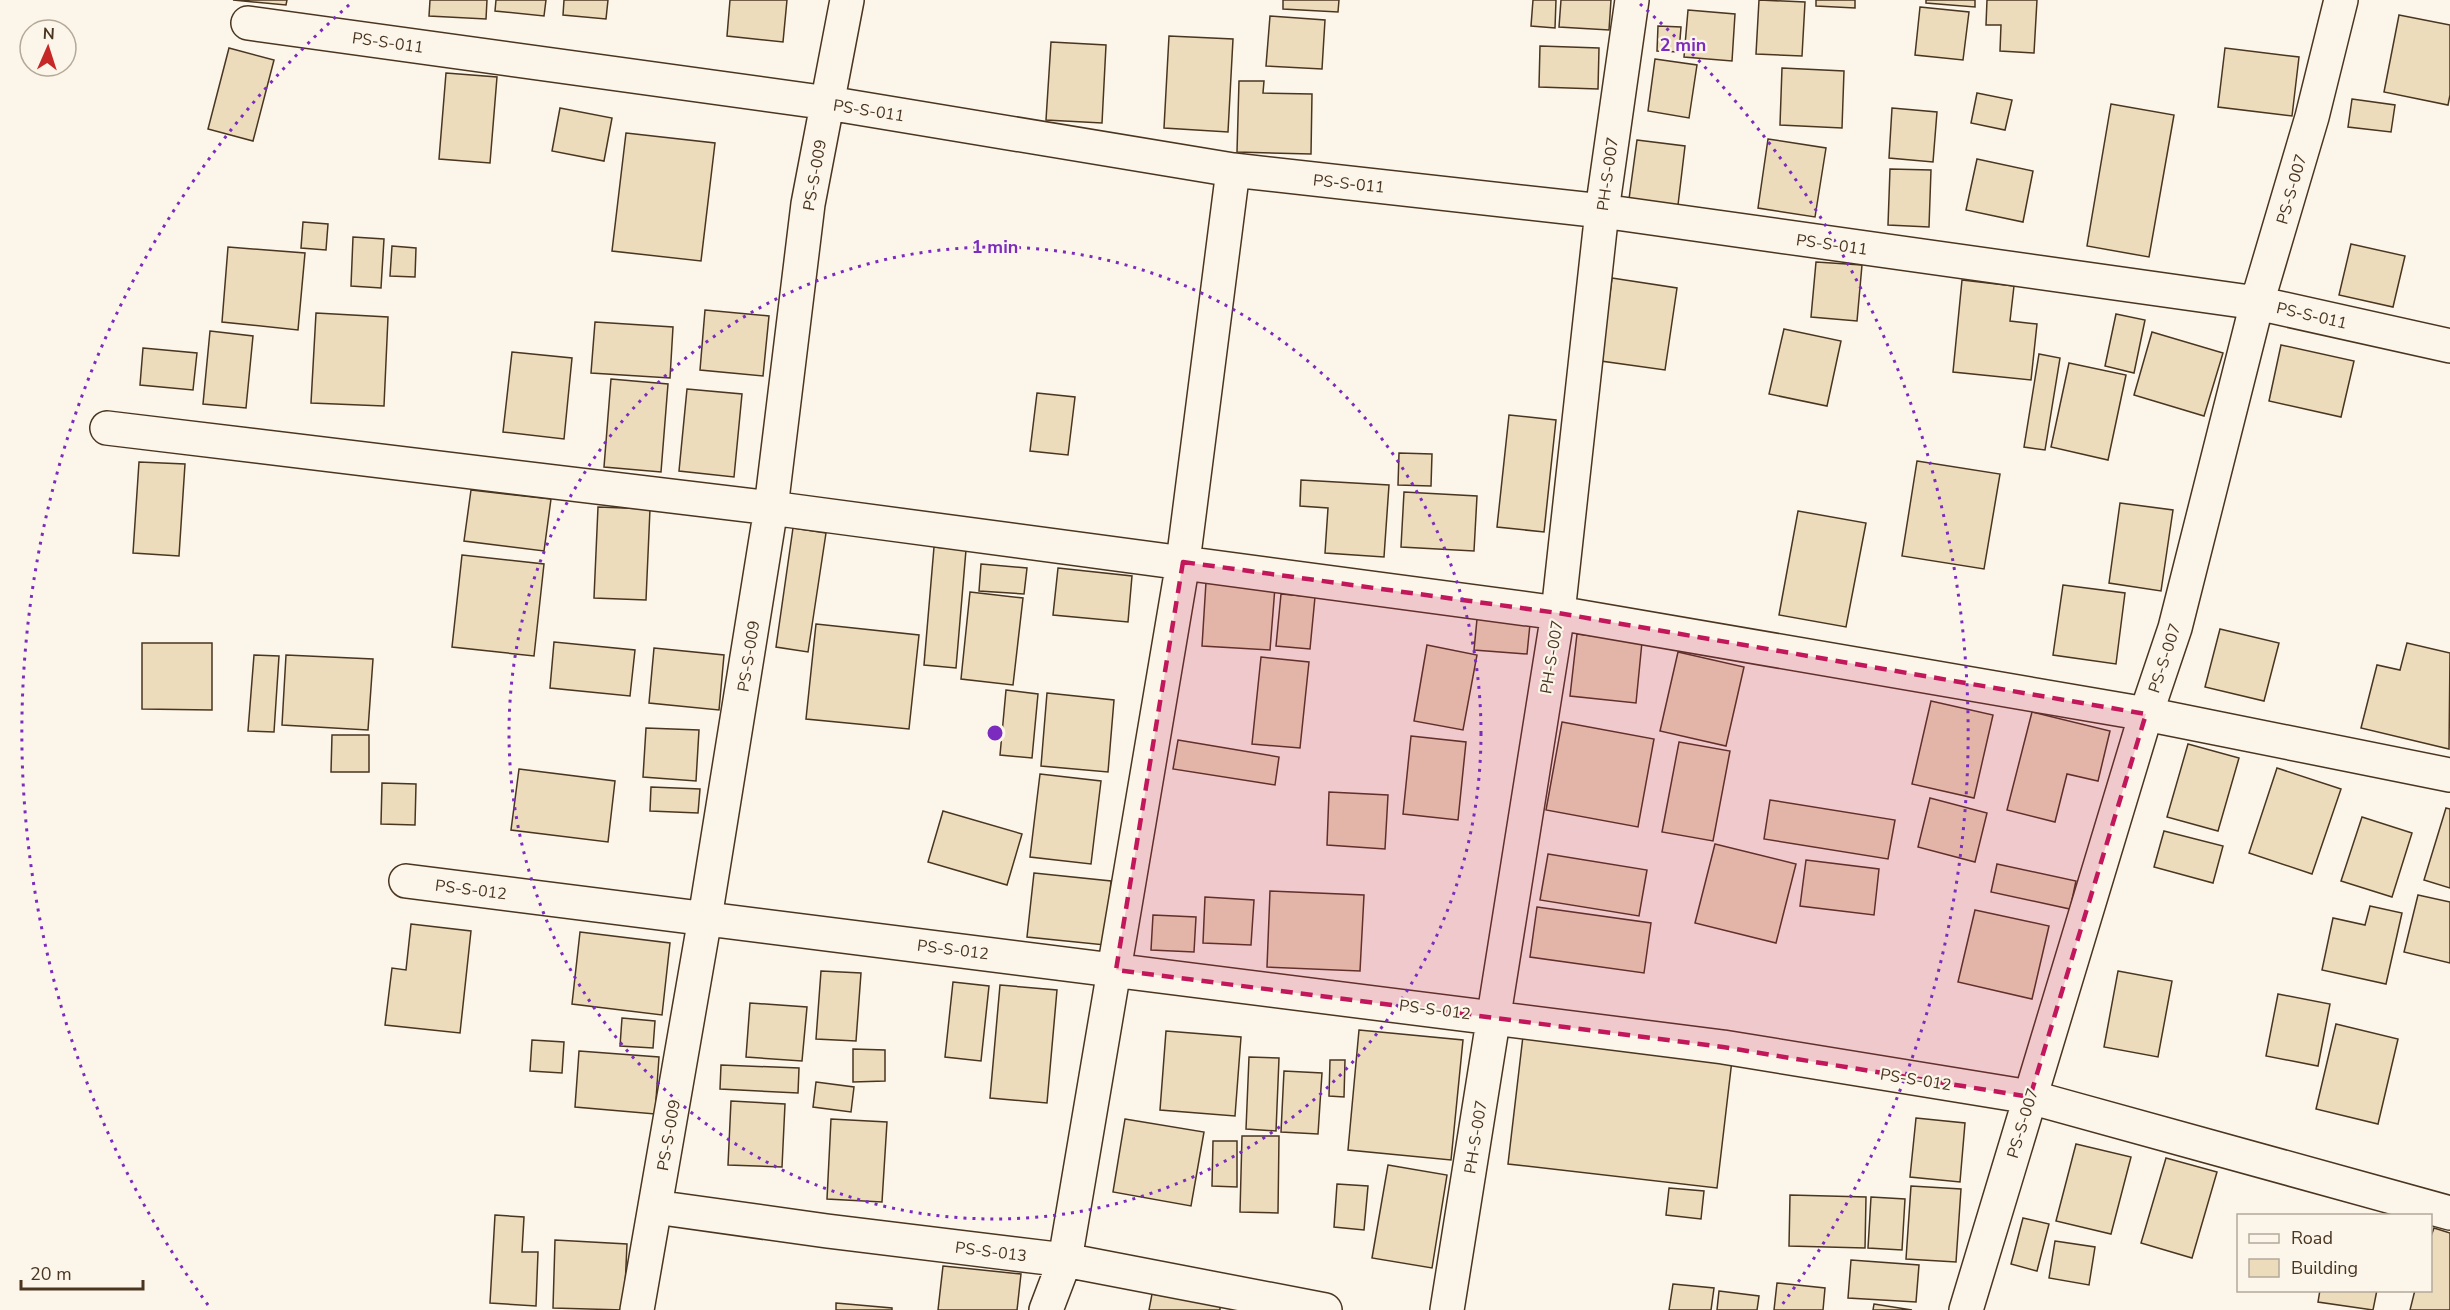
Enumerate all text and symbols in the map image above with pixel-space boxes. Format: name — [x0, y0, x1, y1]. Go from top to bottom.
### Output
north arrow — [18, 18, 78, 78]
text: N — [42, 23, 55, 45]
street label: PS-S-011 — [351, 27, 425, 59]
text: 2 min — [1660, 33, 1706, 57]
street label: PS-S-011 — [832, 94, 906, 127]
street label: PH-S-007 — [1592, 136, 1624, 212]
street label: PS-S-009 — [798, 138, 832, 212]
street label: PS-S-007 — [2271, 152, 2312, 227]
street label: PS-S-011 — [1312, 169, 1386, 199]
street label: PS-S-011 — [1795, 229, 1869, 261]
text: 1 min — [972, 235, 1018, 259]
street label: PS-S-011 — [2274, 297, 2349, 335]
street label: PS-S-009 — [732, 619, 765, 693]
street label: PH-S-007 — [1535, 619, 1569, 696]
street label: PS-S-007 — [2143, 621, 2187, 696]
centre of rings — [985, 723, 1005, 743]
street label: PS-S-012 — [434, 875, 508, 905]
street label: PS-S-012 — [916, 935, 990, 965]
street label: PS-S-012 — [1398, 995, 1472, 1025]
street label: PS-S-012 — [1879, 1063, 1953, 1096]
street label: PS-S-007 — [2002, 1086, 2044, 1161]
street label: PS-S-009 — [652, 1098, 686, 1172]
street label: PH-S-007 — [1459, 1099, 1493, 1176]
legend — [2237, 1214, 2432, 1292]
text: Road — [2291, 1226, 2333, 1250]
street label: PS-S-013 — [954, 1237, 1028, 1267]
scale bar — [21, 1253, 142, 1291]
text: Building — [2291, 1256, 2358, 1280]
text: 20 m — [30, 1262, 72, 1286]

